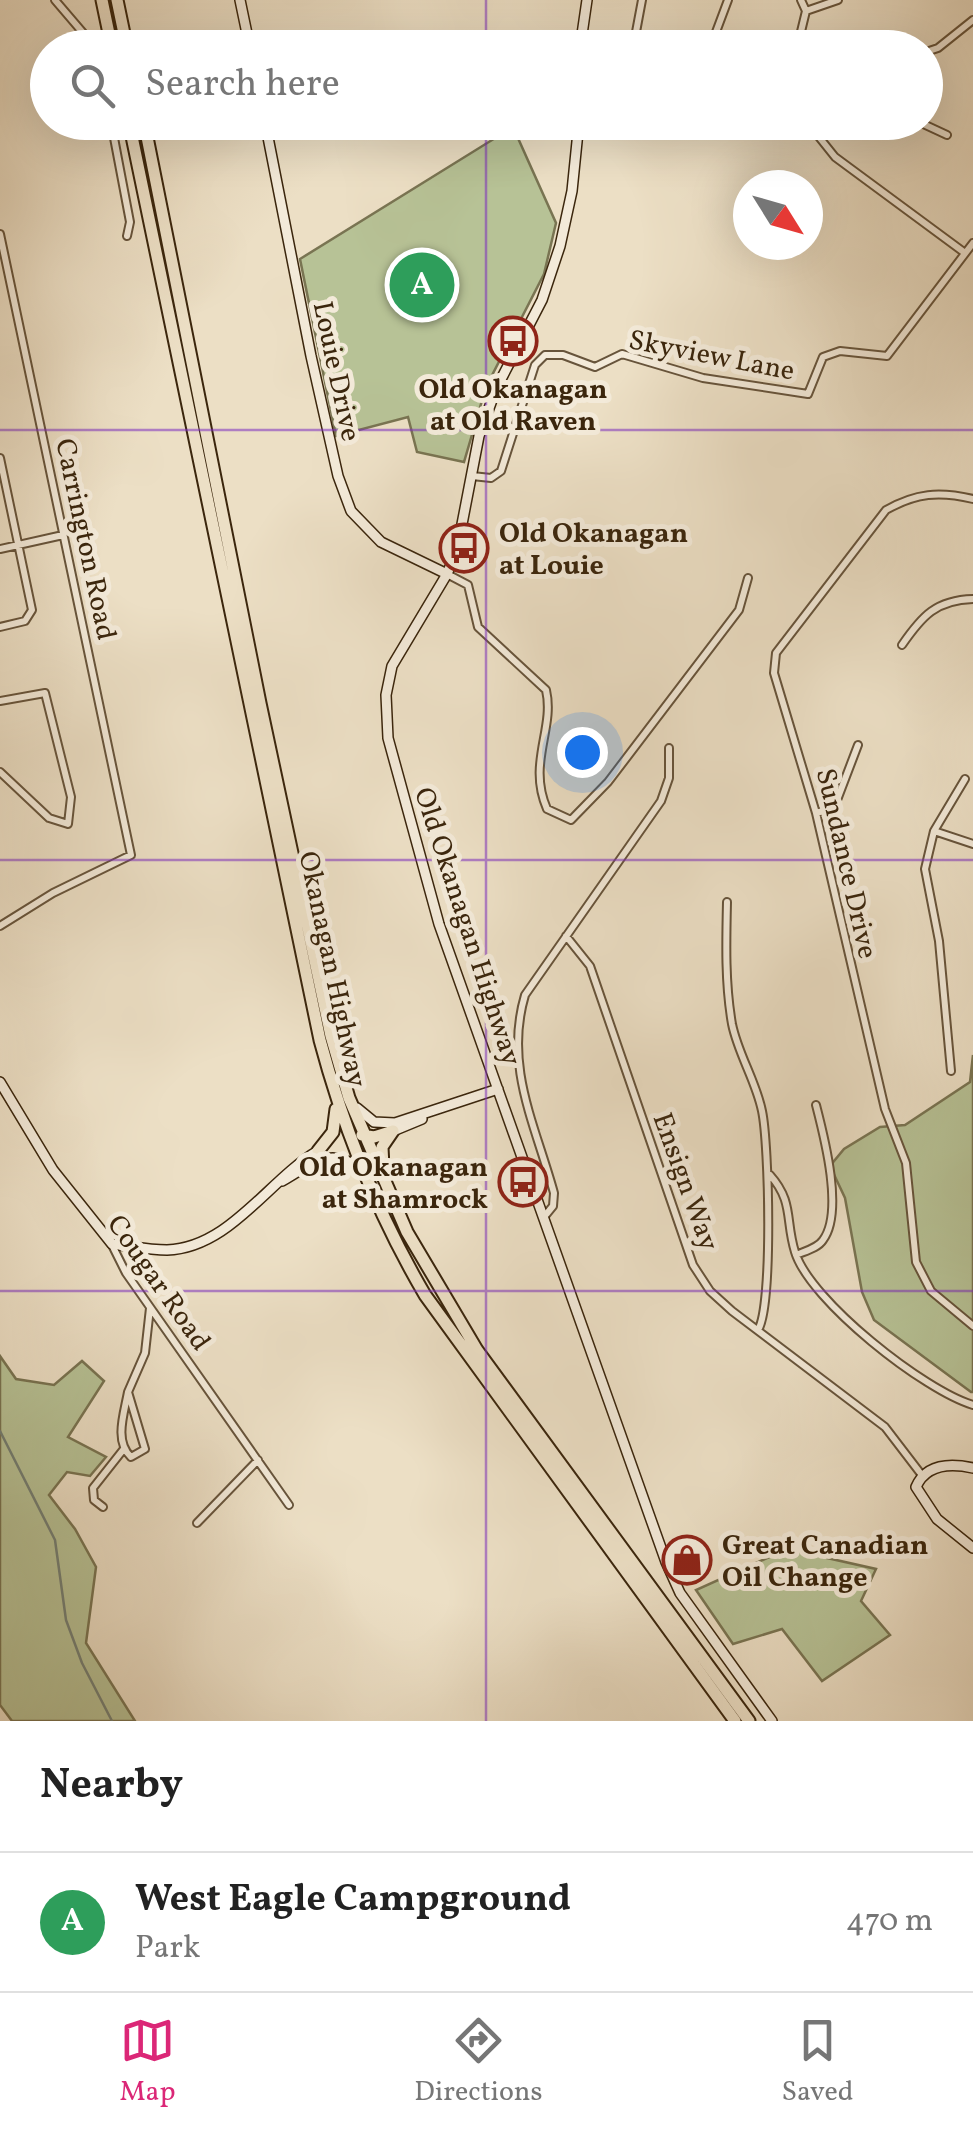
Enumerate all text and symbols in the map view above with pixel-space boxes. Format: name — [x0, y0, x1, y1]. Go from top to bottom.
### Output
search box — [30, 30, 943, 140]
icon: search — [65, 58, 120, 113]
text: Search here — [145, 59, 340, 112]
north arrow — [733, 170, 823, 260]
pin: A — [390, 248, 454, 322]
street label: Louie Drive — [302, 298, 369, 445]
bus stop icon: Old Okanagan at Old Raven — [487, 315, 539, 367]
street label: Skyview Lane — [625, 321, 798, 392]
place label: Old Okanagan at Old Raven — [418, 371, 608, 442]
street label: Carrington Road — [44, 435, 125, 644]
place label: Old Okanagan at Louie — [499, 515, 688, 586]
bus stop icon: Old Okanagan at Louie — [438, 522, 490, 574]
your location — [557, 727, 608, 778]
street label: Sundance Drive — [805, 765, 886, 963]
street label: Old Okanagan Highway — [403, 783, 530, 1071]
street label: Okanagan Highway — [288, 848, 376, 1091]
street label: Ensign Way — [642, 1107, 728, 1256]
place label: Old Okanagan at Shamrock — [299, 1149, 488, 1220]
bus stop icon: Old Okanagan at Shamrock — [497, 1156, 549, 1208]
street label: Cougar Road — [97, 1208, 219, 1359]
place label: Great Canadian Oil Change — [722, 1527, 928, 1598]
shop icon: Great Canadian Oil Change — [661, 1534, 713, 1586]
text: Nearby — [40, 1757, 183, 1816]
text: West Eagle Campground — [135, 1874, 571, 1927]
text: A — [61, 1900, 84, 1944]
text: 470 m — [846, 1900, 933, 1944]
text: Park — [135, 1927, 200, 1971]
tab: Map — [119, 2013, 175, 2112]
tab: Directions — [414, 2013, 543, 2112]
tab: Saved — [781, 2013, 854, 2112]

